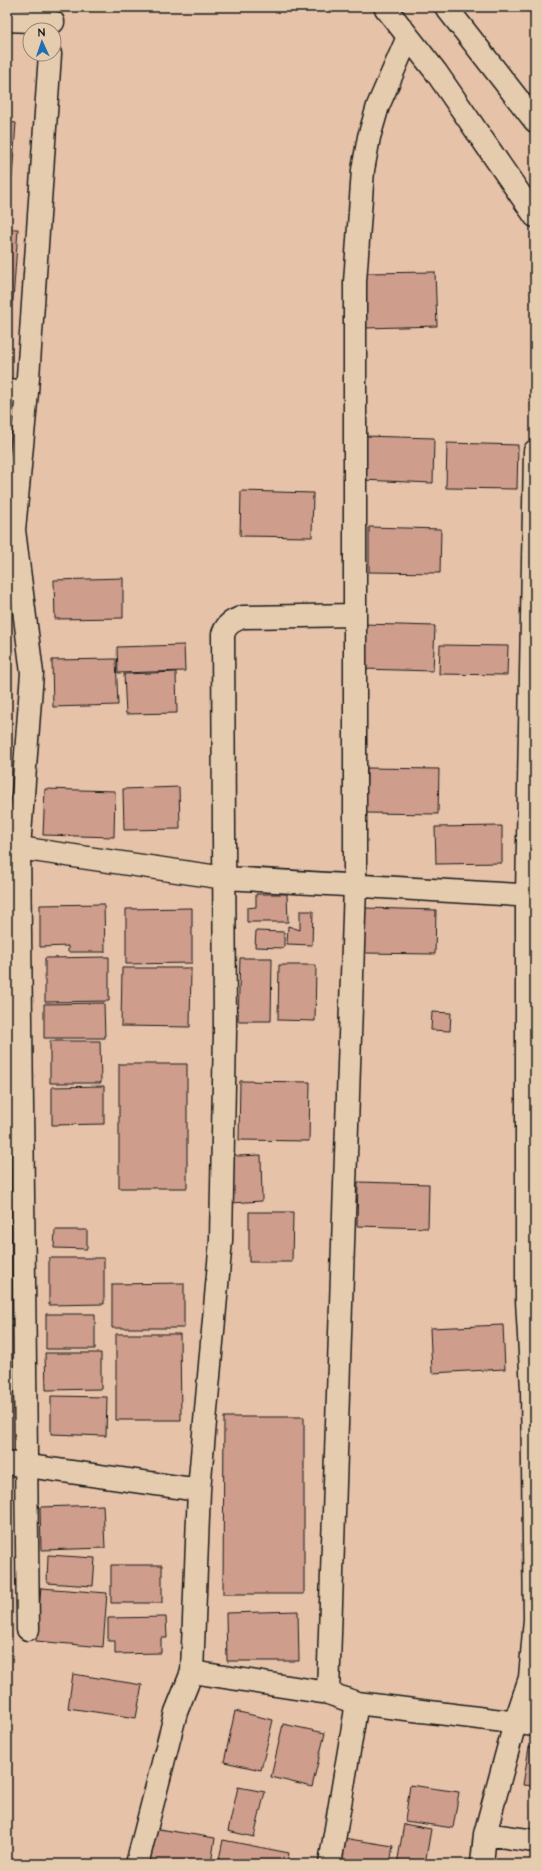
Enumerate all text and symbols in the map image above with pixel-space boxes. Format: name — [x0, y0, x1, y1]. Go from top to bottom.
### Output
north arrow — [22, 22, 62, 62]
text: N — [38, 25, 45, 40]

